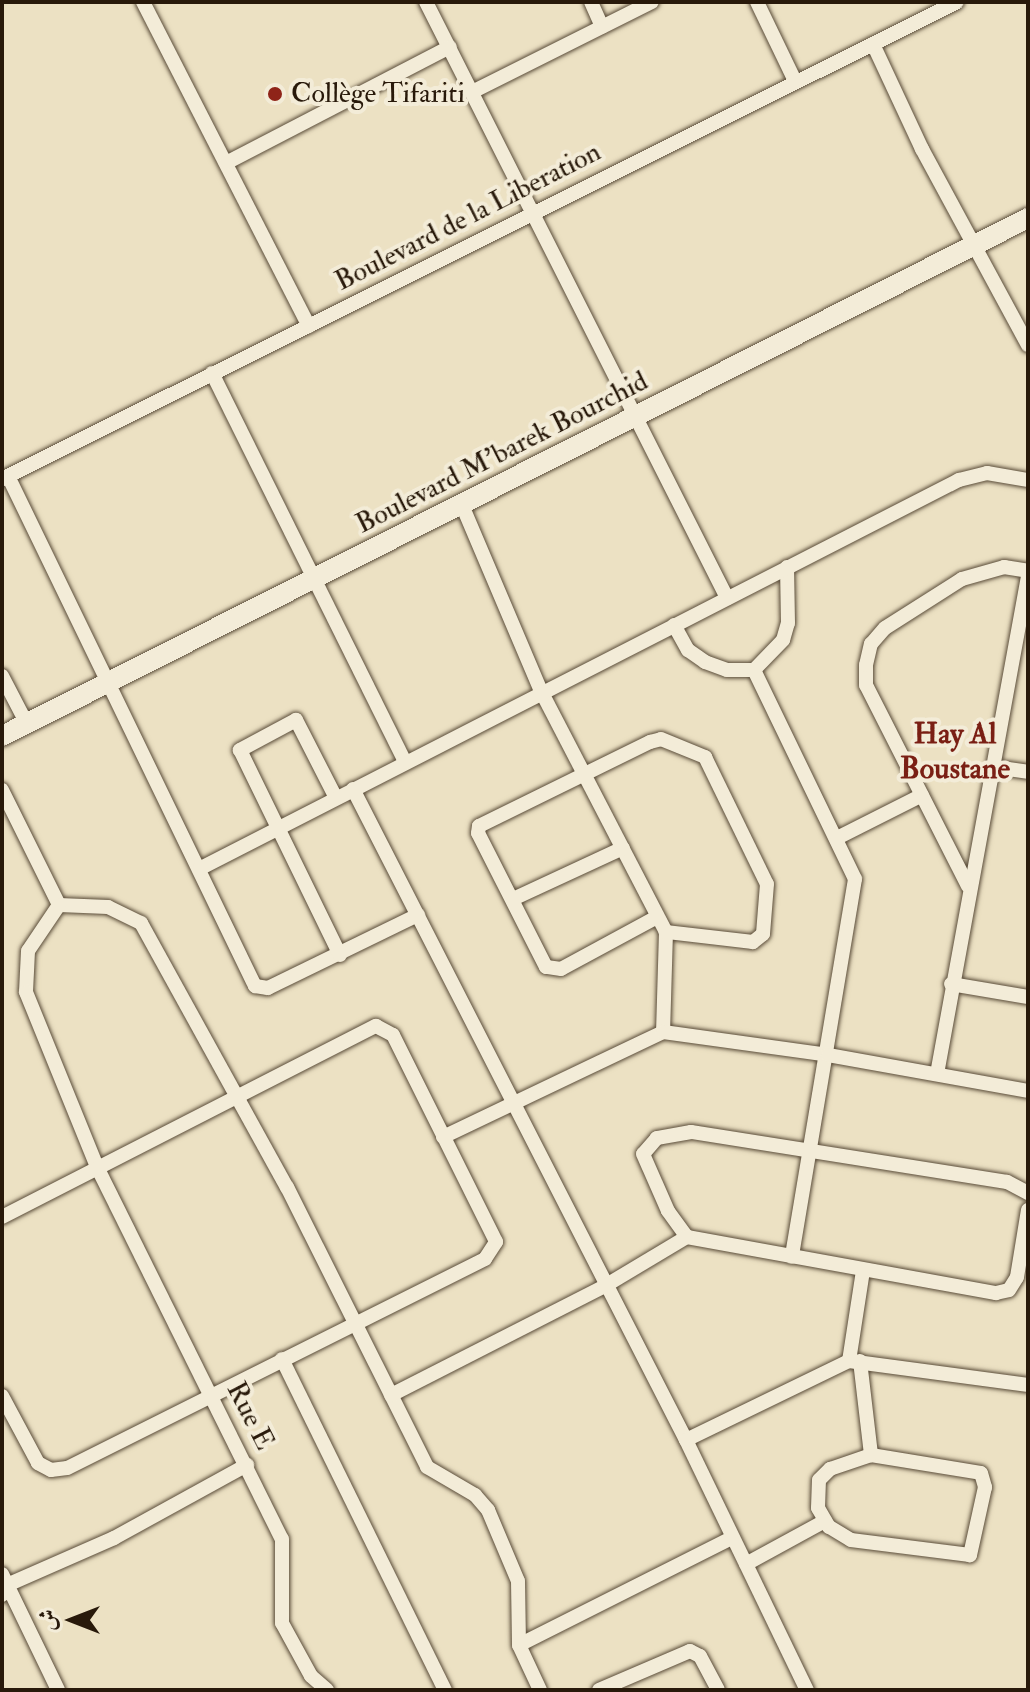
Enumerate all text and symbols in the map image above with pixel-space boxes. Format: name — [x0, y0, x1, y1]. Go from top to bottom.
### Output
place label: Collège Tifariti — [291, 77, 465, 111]
marker: Collège Tifariti — [266, 85, 284, 103]
street label: Boulevard de la Liberation — [330, 135, 606, 299]
street label: Boulevard M'barek Bourchid — [350, 365, 654, 541]
district label: Hay Al Boustane — [900, 716, 1010, 786]
street label: Rue E — [219, 1376, 281, 1456]
north arrow — [32, 1580, 112, 1660]
text: ش — [34, 1609, 62, 1631]

